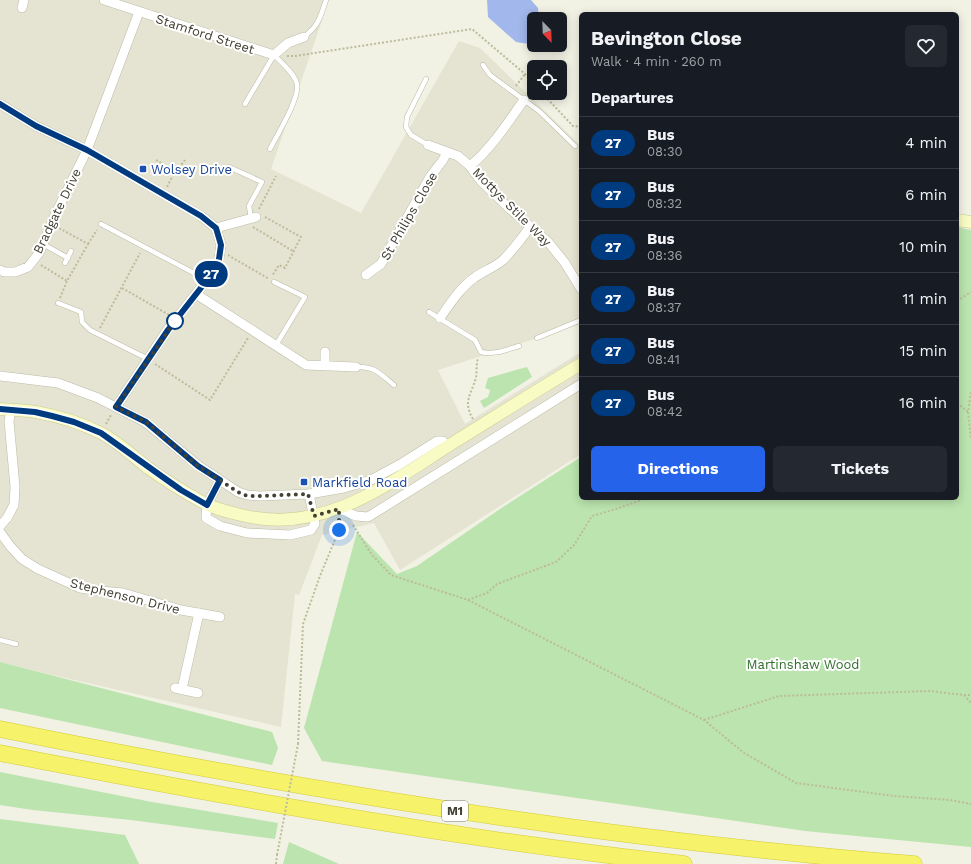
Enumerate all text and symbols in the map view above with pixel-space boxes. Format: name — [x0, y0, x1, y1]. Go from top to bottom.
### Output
street label: Stamford Street — [154, 11, 257, 57]
north arrow — [527, 12, 567, 52]
map controls — [527, 12, 567, 100]
button: heart — [905, 25, 947, 67]
text: Bevington Close — [591, 27, 742, 50]
text: Walk · 4 min · 260 m — [591, 54, 722, 69]
button: locate — [527, 60, 567, 100]
text: Departures — [591, 89, 674, 107]
text: Bus — [647, 126, 675, 144]
text: 4 min — [905, 134, 947, 152]
text: 27 — [605, 135, 621, 151]
text: 08:30 — [647, 144, 683, 159]
place label: Wolsey Drive — [151, 162, 232, 177]
marker: Wolsey Drive — [138, 164, 148, 174]
street label: Mottys Stile Way — [470, 165, 555, 250]
street label: Bradgate Drive — [30, 166, 84, 256]
street label: St Philips Close — [378, 169, 440, 263]
text: Bus — [647, 178, 675, 196]
text: 6 min — [905, 186, 947, 204]
text: 27 — [605, 187, 621, 203]
text: 08:32 — [647, 196, 682, 211]
text: Bus — [647, 230, 675, 248]
text: 10 min — [899, 238, 947, 256]
text: 27 — [605, 239, 621, 255]
text: 08:36 — [647, 248, 682, 263]
line badge: 27 — [193, 261, 229, 287]
text: 27 — [203, 266, 219, 282]
text: Bus — [647, 282, 675, 300]
text: 11 min — [903, 290, 947, 308]
text: 27 — [605, 291, 621, 307]
text: 08:37 — [647, 300, 681, 315]
unlabelled marker — [166, 312, 184, 330]
text: Bus — [647, 334, 675, 352]
text: 15 min — [900, 342, 947, 360]
text: 27 — [605, 343, 621, 359]
text: 08:41 — [647, 352, 680, 367]
text: Bus — [647, 386, 675, 404]
text: 16 min — [899, 394, 947, 412]
text: 27 — [605, 395, 621, 411]
text: 08:42 — [647, 404, 682, 419]
button: Directions — [591, 446, 765, 492]
button: Tickets — [773, 446, 947, 492]
place label: Markfield Road — [312, 475, 407, 490]
marker: Markfield Road — [299, 477, 309, 487]
your location — [329, 520, 349, 540]
street label: Stephenson Drive — [69, 575, 181, 617]
park label: Martinshaw Wood — [747, 657, 859, 672]
road number: M1 — [442, 801, 468, 821]

